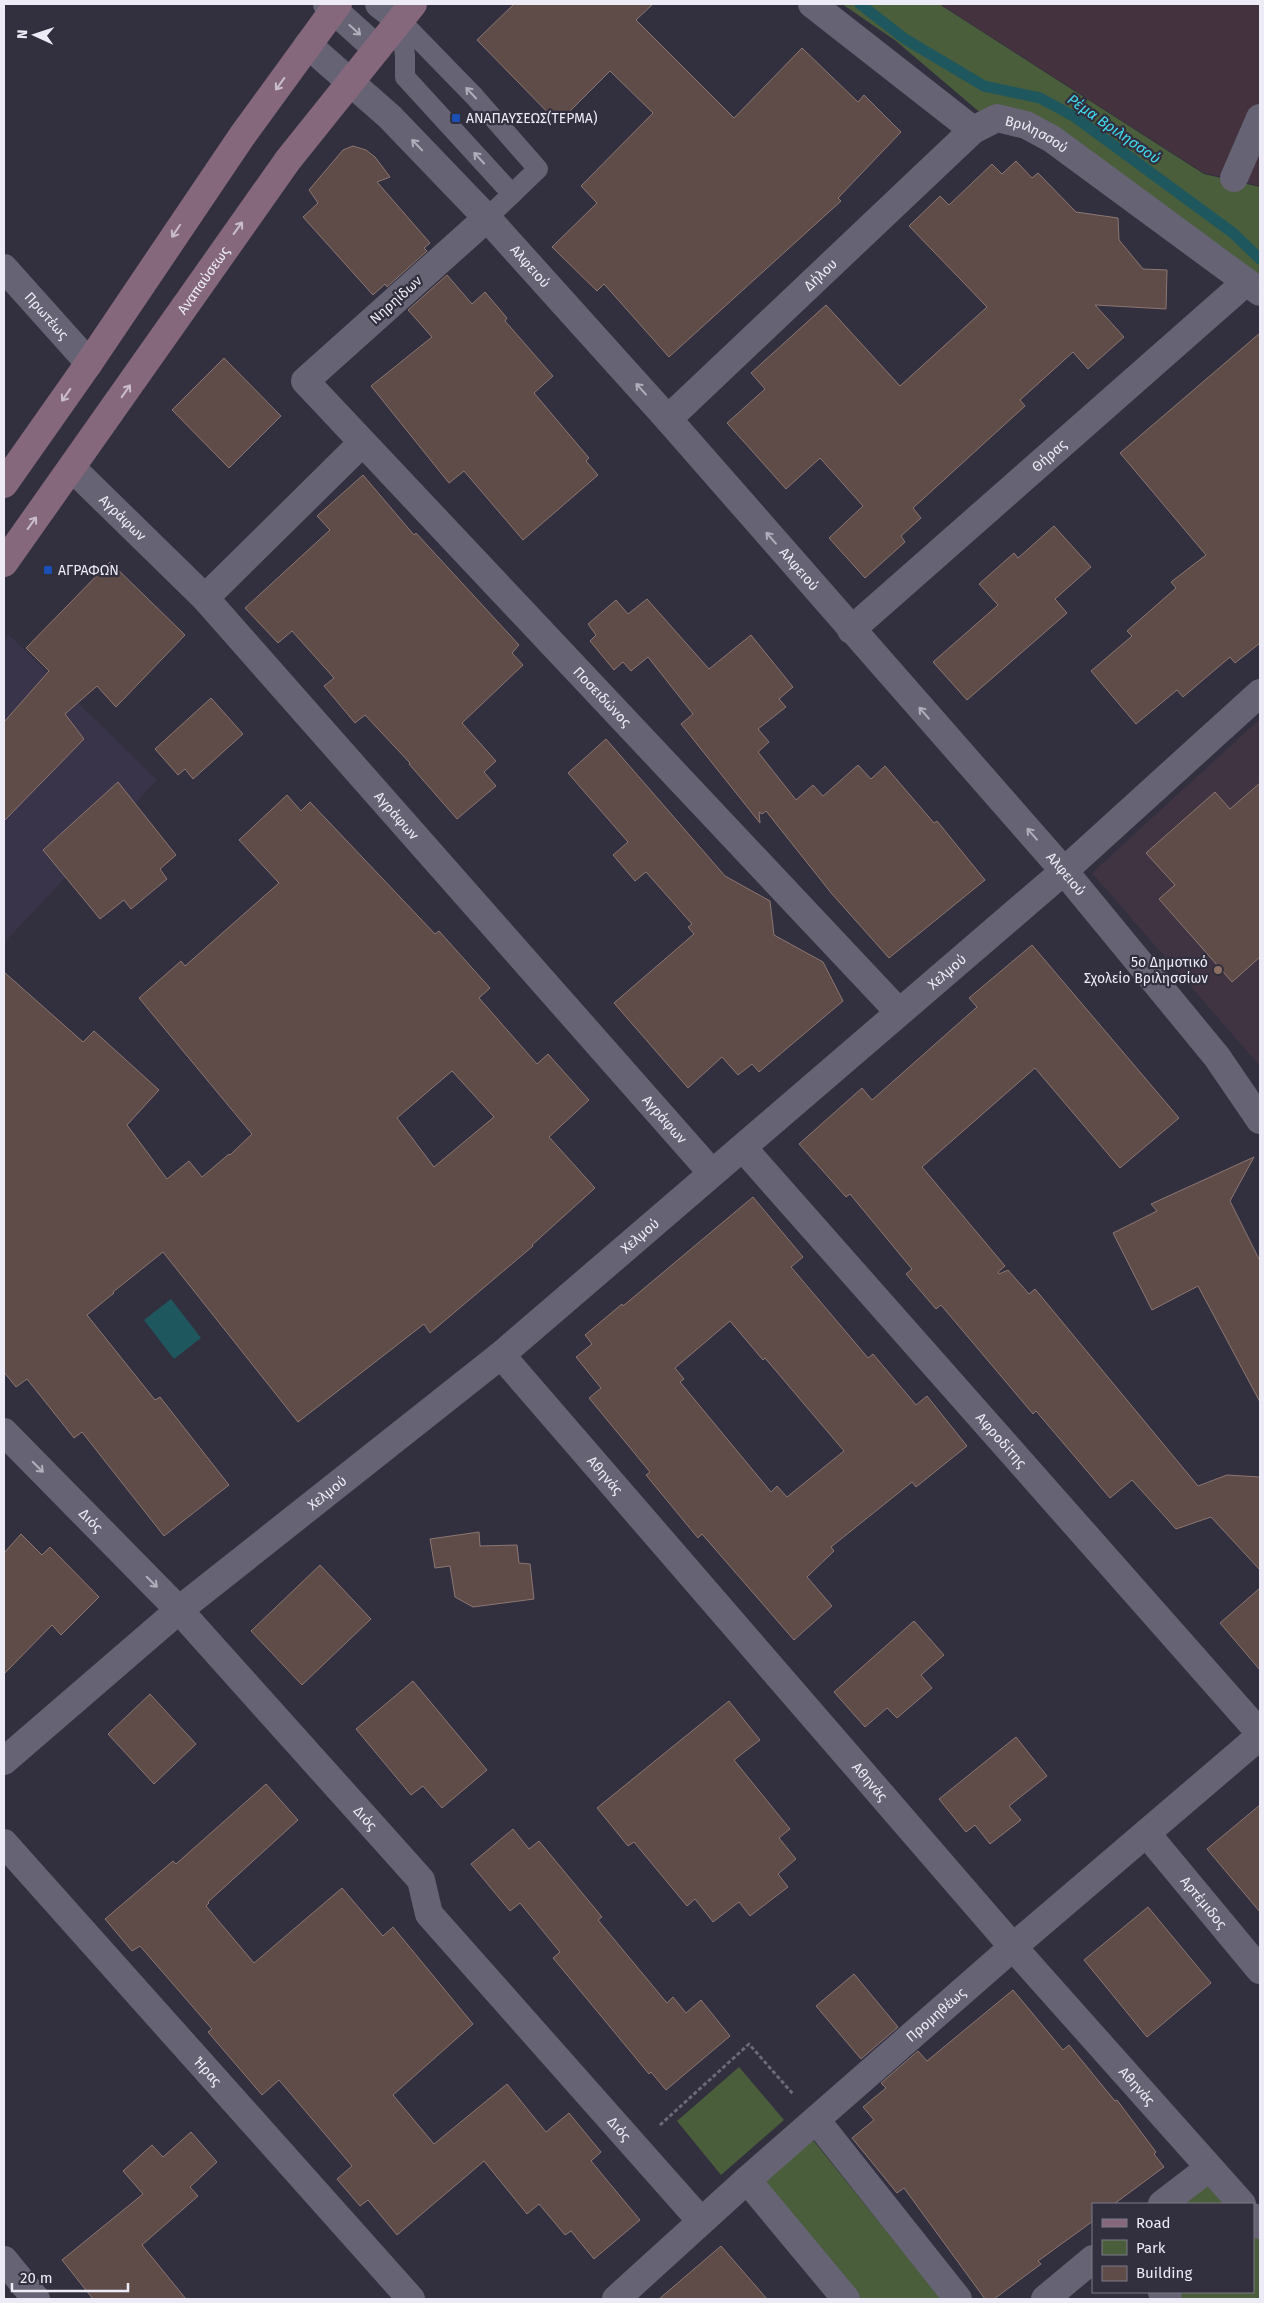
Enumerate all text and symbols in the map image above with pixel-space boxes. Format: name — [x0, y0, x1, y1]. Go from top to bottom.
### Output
north arrow — [10, 10, 60, 60]
one-way arrow — [348, 24, 361, 35]
text: N — [14, 29, 31, 39]
one-way arrow — [275, 77, 285, 91]
one-way arrow — [465, 87, 477, 100]
water label: Ρέμα Βριλησσού — [1064, 90, 1164, 168]
place label: ΑΝΑΠΑΥΣΕΩΣ(ΤΕΡΜΑ) — [466, 110, 597, 127]
marker: ΑΝΑΠΑΥΣΕΩΣ(ΤΕΡΜΑ) — [450, 112, 462, 124]
street label: Βριλησσού — [1004, 112, 1071, 156]
one-way arrow — [411, 138, 423, 151]
one-way arrow — [473, 152, 485, 165]
one-way arrow — [233, 221, 243, 235]
one-way arrow — [171, 224, 181, 238]
street label: Αλφειού — [507, 241, 554, 291]
street label: Αναπαύσεως — [174, 243, 233, 317]
street label: Δήλου — [800, 255, 841, 294]
street label: Νηρηίδων — [367, 272, 426, 328]
street label: Πρωτέως — [21, 288, 73, 343]
one-way arrow — [635, 383, 647, 396]
one-way arrow — [121, 384, 131, 398]
one-way arrow — [61, 388, 71, 402]
street label: Θήρας — [1028, 435, 1070, 475]
street label: Αγράφων — [96, 491, 150, 544]
one-way arrow — [27, 516, 37, 530]
one-way arrow — [765, 531, 777, 544]
street label: Αλφειού — [776, 544, 823, 594]
place label: ΑΓΡΑΦΩΝ — [58, 562, 119, 579]
marker: ΑΓΡΑΦΩΝ — [42, 564, 54, 576]
street label: Ποσειδώνος — [570, 663, 635, 731]
one-way arrow — [919, 706, 930, 719]
street label: Αγράφων — [371, 788, 423, 843]
one-way arrow — [1026, 828, 1038, 841]
street label: Αλφειού — [1043, 849, 1089, 899]
street label: Χελμού — [924, 950, 970, 993]
place label: 5ο Δημοτικό Σχολείο Βριλησσίων — [1084, 954, 1208, 987]
marker: 5ο Δημοτικό Σχολείο Βριλησσίων — [1212, 964, 1224, 976]
street label: Αγράφων — [639, 1092, 691, 1147]
street label: Χελμού — [617, 1214, 663, 1257]
street label: Αφροδίτης — [972, 1409, 1030, 1472]
street label: Αθηνάς — [584, 1452, 627, 1498]
one-way arrow — [32, 1461, 44, 1473]
street label: Χελμού — [304, 1472, 350, 1513]
street label: Διός — [75, 1505, 107, 1536]
one-way arrow — [146, 1576, 158, 1589]
street label: Αθηνάς — [849, 1759, 892, 1805]
street label: Διός — [350, 1802, 381, 1834]
street label: Αρτέμιδος — [1177, 1873, 1231, 1933]
street label: Προμηθέως — [902, 1984, 970, 2045]
street label: Ήρας — [190, 2053, 226, 2090]
street label: Αθηνάς — [1115, 2063, 1159, 2109]
street label: Διός — [604, 2113, 635, 2145]
legend — [1092, 2203, 1254, 2293]
text: Road — [1136, 2214, 1171, 2232]
text: Park — [1136, 2239, 1166, 2257]
scale bar — [12, 2260, 129, 2292]
text: Building — [1136, 2264, 1192, 2282]
text: 20 m — [20, 2269, 53, 2287]

